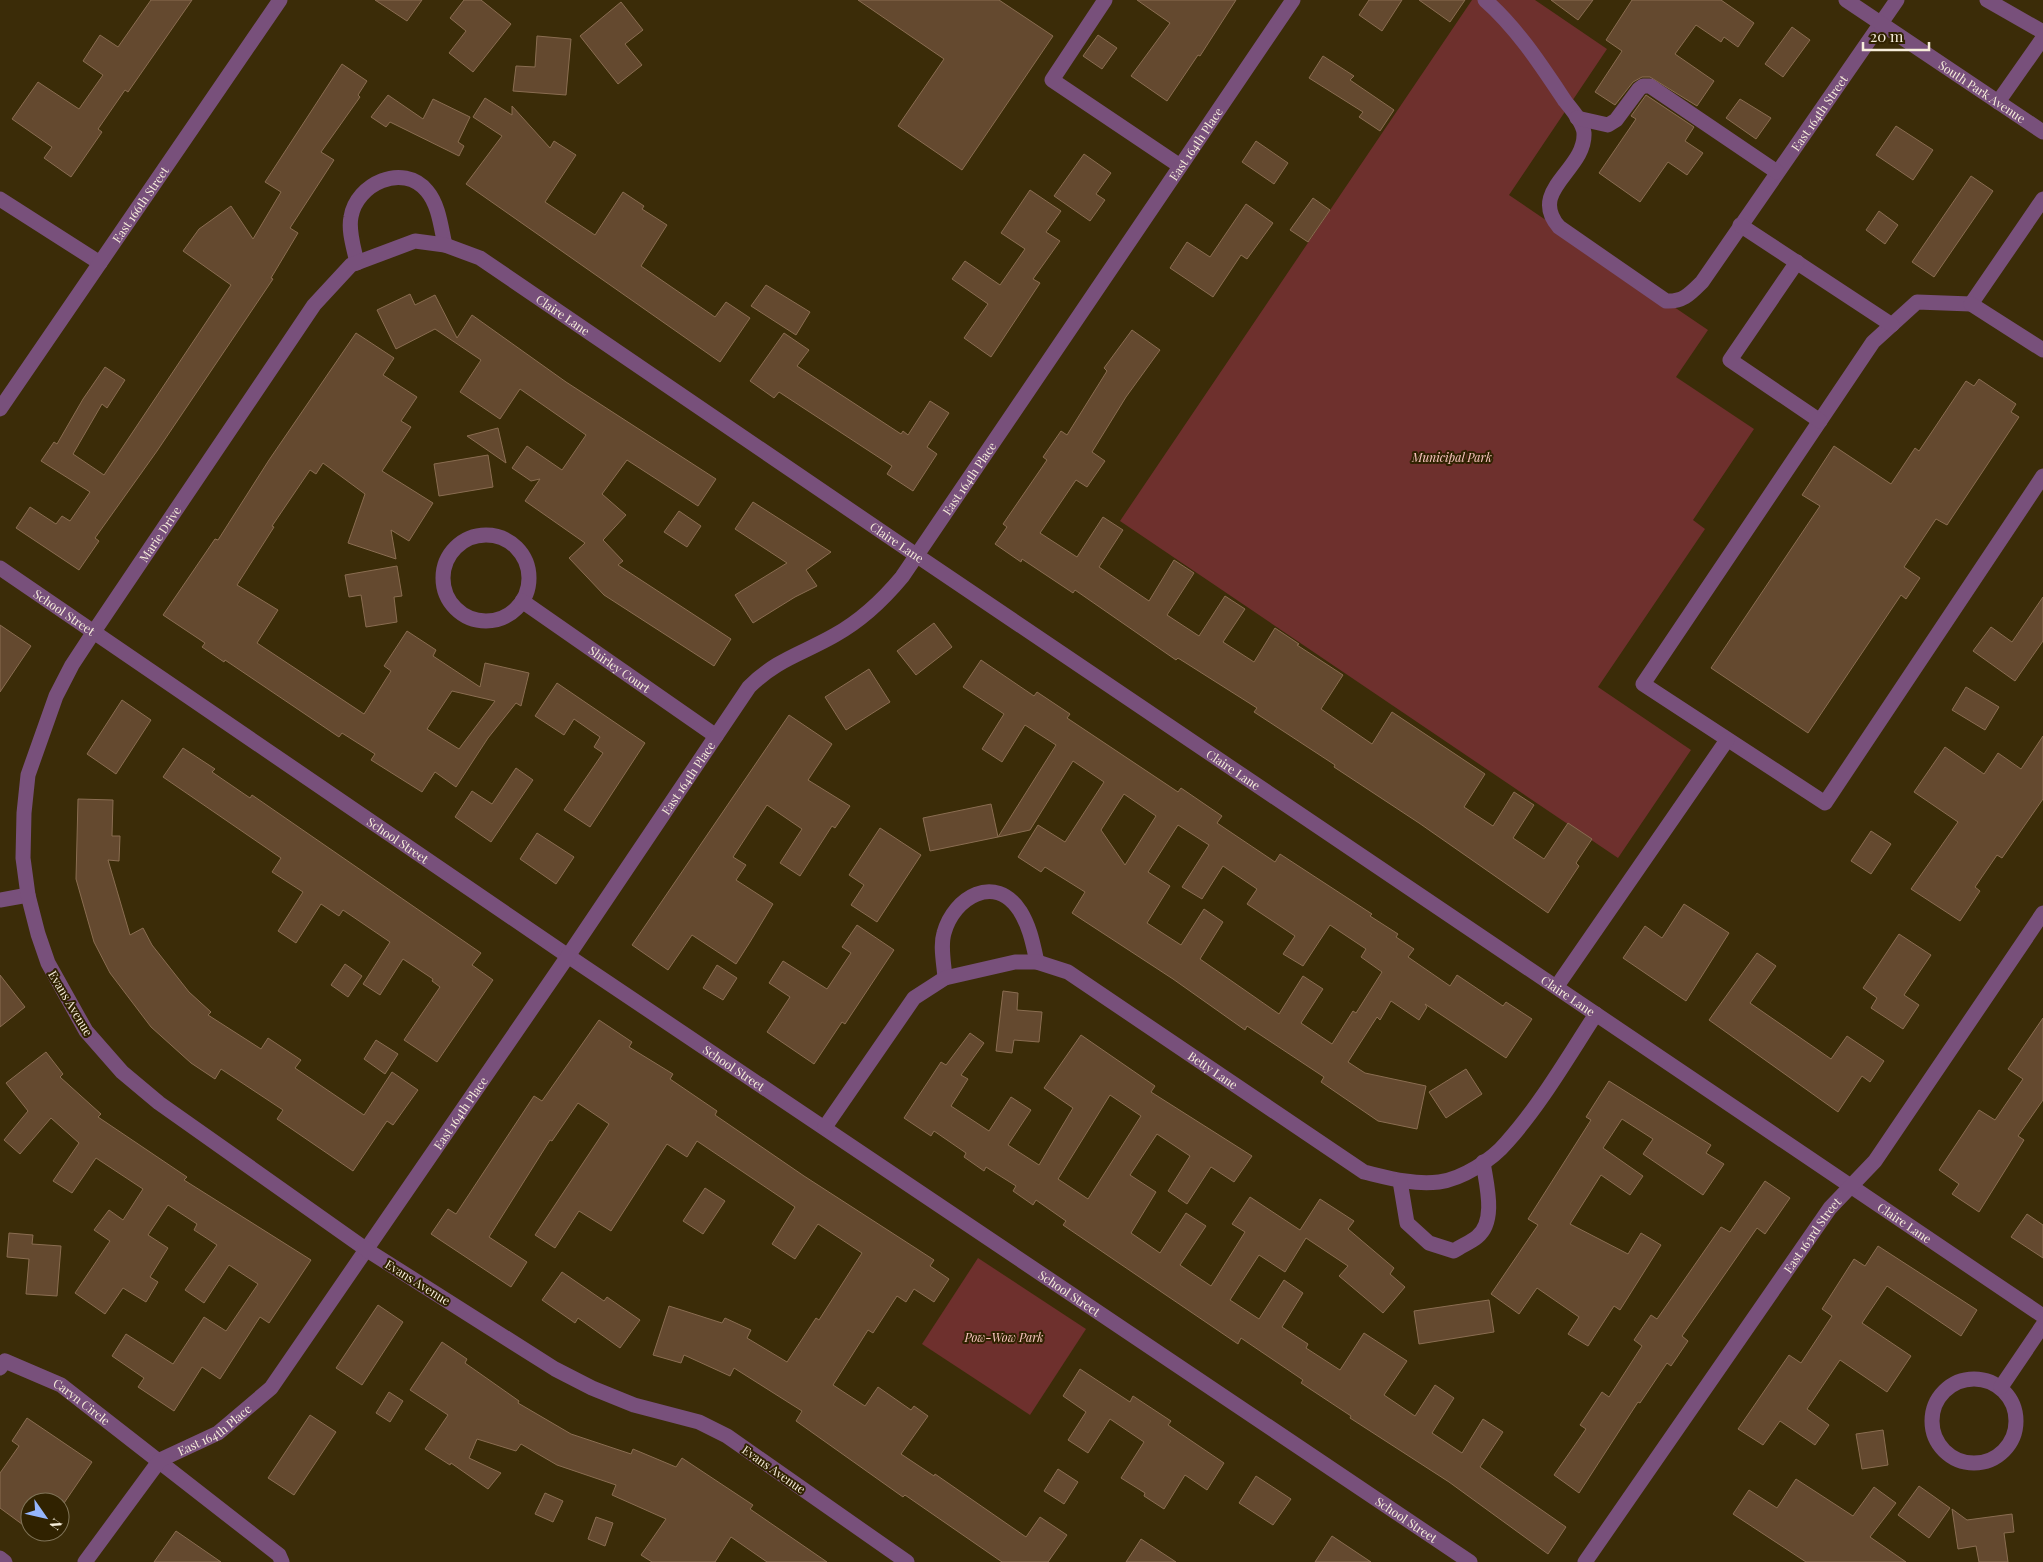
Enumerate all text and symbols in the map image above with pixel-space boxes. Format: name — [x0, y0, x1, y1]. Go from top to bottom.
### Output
scale bar — [1863, 20, 1929, 52]
text: 20 m — [1870, 26, 1904, 46]
street label: South Park Avenue — [1936, 57, 2029, 126]
street label: East 164th Street — [1787, 71, 1851, 154]
street label: East 164th Place — [1165, 104, 1226, 183]
street label: East 166th Street — [108, 162, 172, 246]
street label: Claire Lane — [533, 291, 593, 339]
street label: East 164th Place — [938, 439, 999, 518]
park label: Municipal Park — [1411, 449, 1492, 465]
street label: Marie Drive — [135, 503, 184, 565]
street label: Claire Lane — [867, 518, 927, 566]
street label: School Street — [31, 585, 99, 639]
street label: Shirley Court — [586, 642, 654, 696]
street label: East 164th Place — [657, 738, 718, 818]
street label: Claire Lane — [1203, 745, 1263, 793]
street label: School Street — [364, 813, 433, 867]
street label: Evans Avenue — [45, 967, 97, 1039]
street label: Claire Lane — [1538, 972, 1598, 1019]
street label: School Street — [700, 1041, 769, 1094]
street label: Betty Lane — [1185, 1047, 1241, 1092]
street label: East 164th Place — [430, 1073, 491, 1152]
street label: East 163rd Street — [1780, 1193, 1845, 1276]
street label: Claire Lane — [1875, 1199, 1935, 1247]
street label: Evans Avenue — [382, 1256, 454, 1308]
street label: School Street — [1035, 1266, 1104, 1320]
park label: Pow-Wow Park — [964, 1329, 1043, 1345]
street label: Caryn Circle — [51, 1375, 114, 1428]
street label: East 164th Place — [175, 1400, 254, 1459]
street label: Evans Avenue — [739, 1441, 809, 1497]
north arrow — [20, 1492, 70, 1542]
street label: School Street — [1372, 1493, 1441, 1546]
text: N — [45, 1515, 67, 1534]

